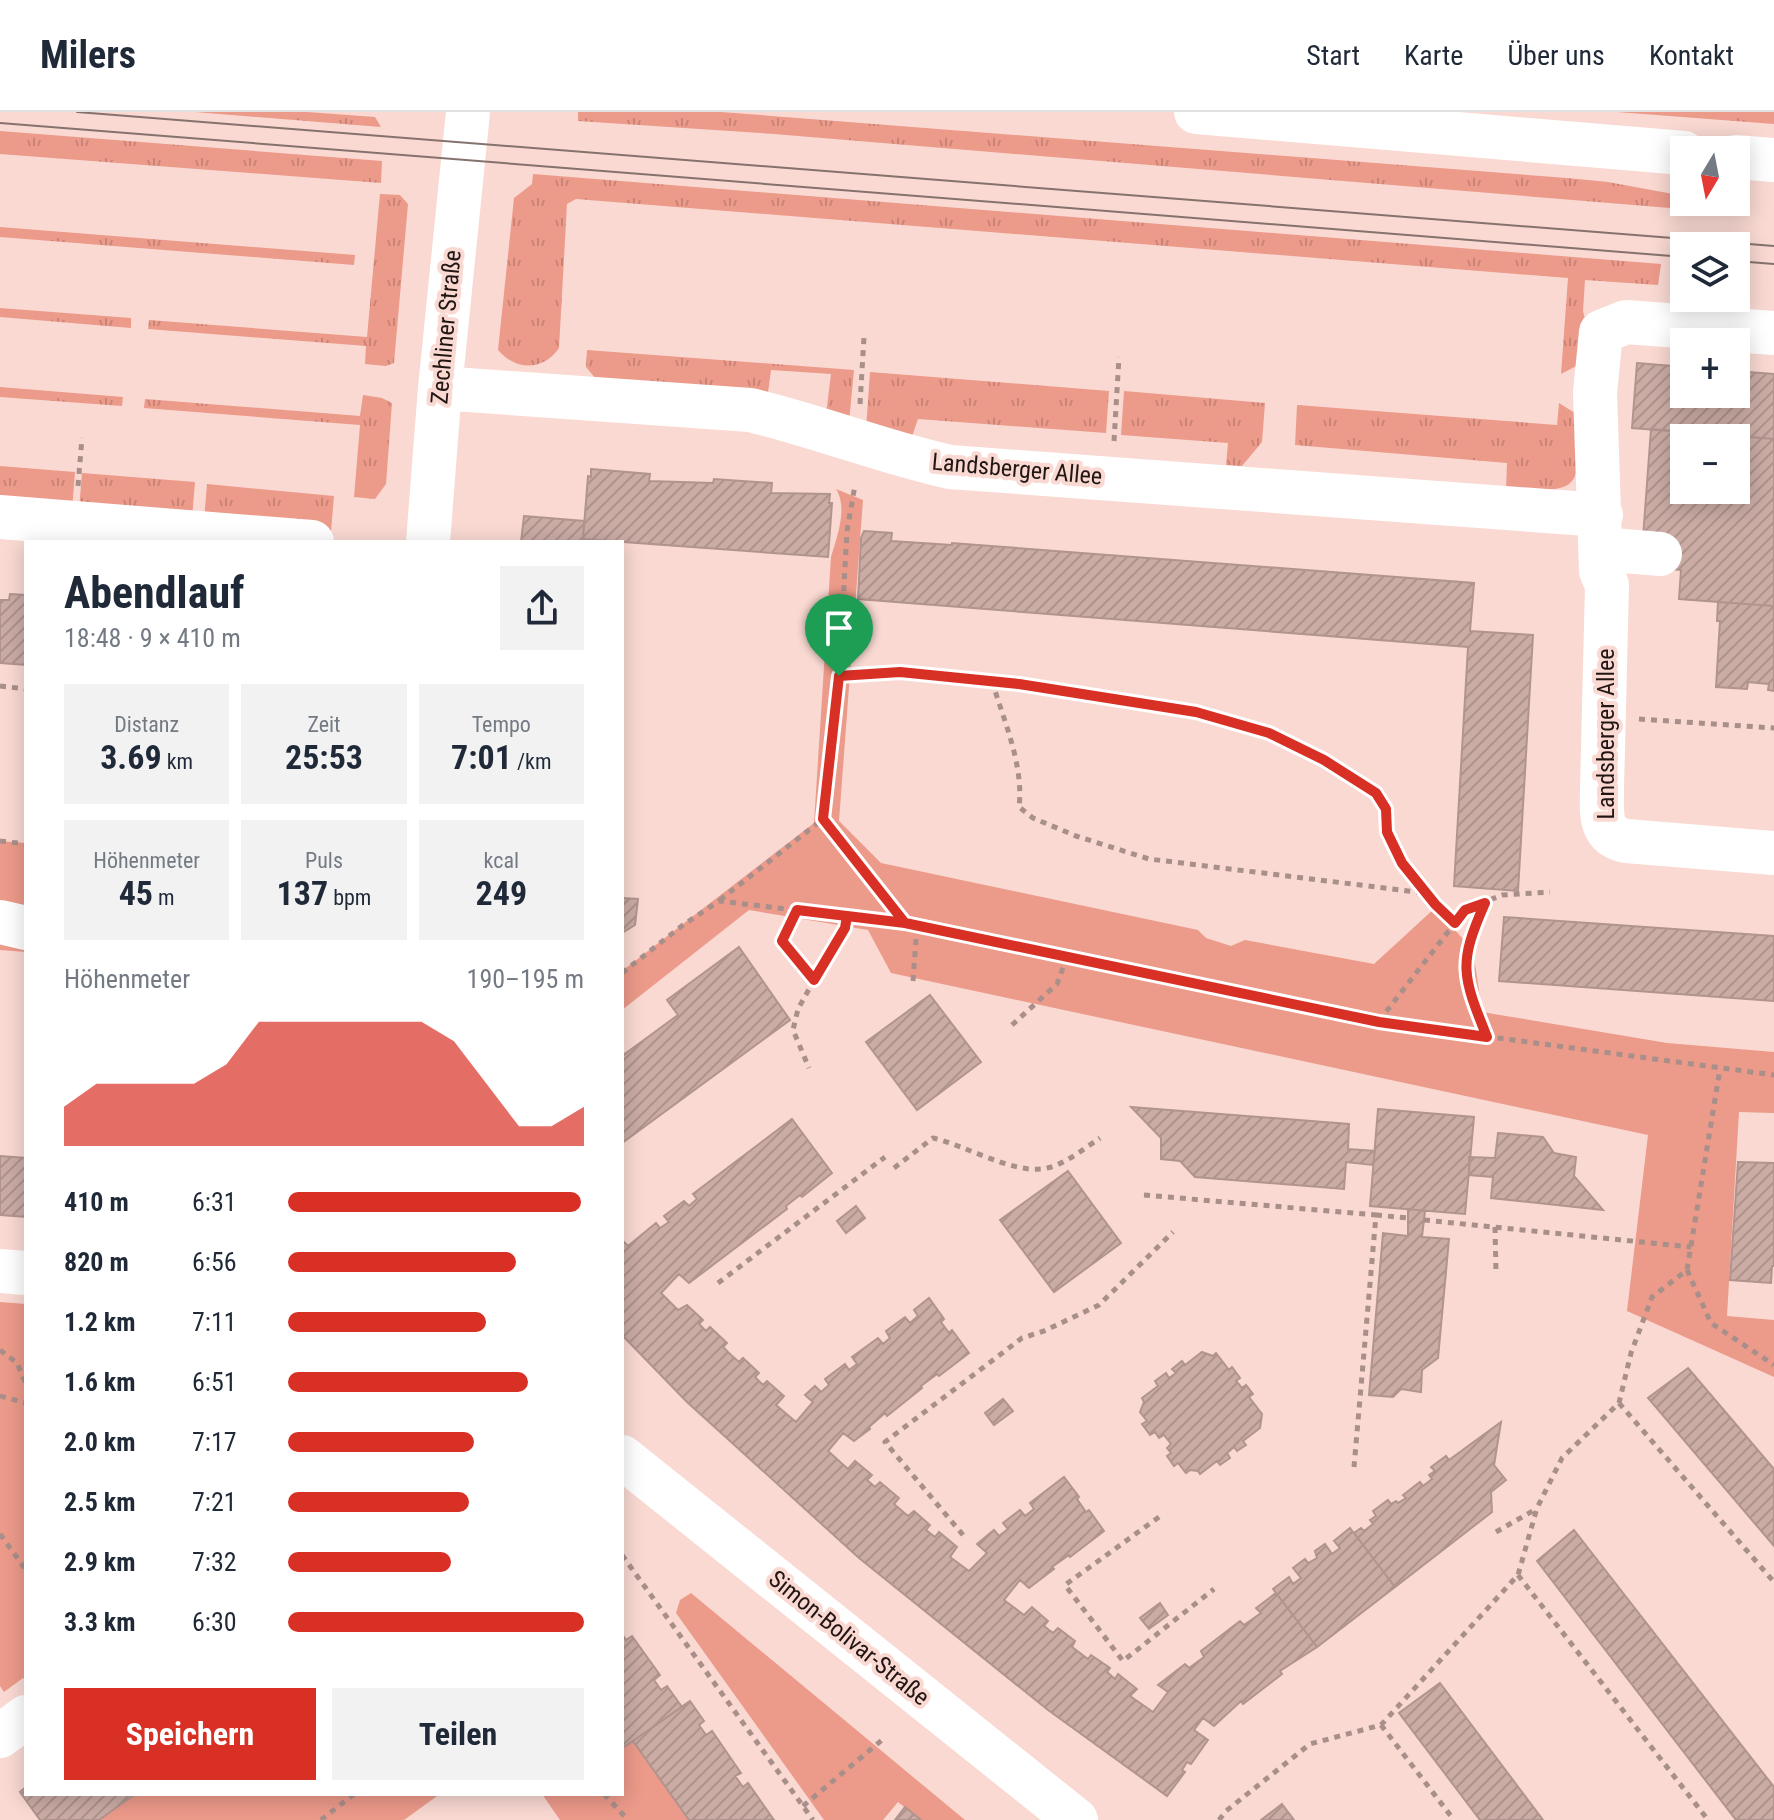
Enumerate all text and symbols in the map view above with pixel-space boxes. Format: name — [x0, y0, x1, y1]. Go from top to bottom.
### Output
text: Milers — [40, 33, 136, 77]
text: Start — [1306, 39, 1360, 72]
text: Karte — [1404, 39, 1463, 72]
text: Über uns — [1507, 39, 1605, 72]
text: Kontakt — [1649, 39, 1734, 72]
north arrow — [1670, 136, 1750, 216]
map controls — [1670, 136, 1750, 504]
button: layers — [1670, 232, 1750, 312]
street label: Zechliner Straße — [425, 249, 467, 405]
button: + — [1670, 328, 1750, 408]
button: − — [1670, 424, 1750, 504]
street label: Landsberger Allee — [931, 448, 1103, 490]
button: share — [500, 566, 584, 650]
text: Abendlauf — [64, 567, 244, 619]
pin — [805, 594, 873, 676]
icon: arrive — [817, 606, 861, 650]
text: 18:48 · 9 × 410 m — [64, 623, 241, 653]
street label: Landsberger Allee — [1592, 649, 1620, 819]
text: Distanz — [114, 712, 179, 737]
text: Zeit — [307, 712, 341, 737]
text: Tempo — [472, 712, 531, 737]
text: 3.69 — [100, 737, 162, 777]
text: 25:53 — [285, 737, 363, 777]
text: 7:01 — [451, 737, 512, 777]
text: km — [162, 749, 193, 774]
text: /km — [512, 749, 552, 774]
text: Höhenmeter — [93, 848, 200, 873]
text: Puls — [305, 848, 343, 873]
text: kcal — [484, 848, 519, 873]
text: 45 — [119, 873, 153, 913]
text: 137 — [277, 873, 328, 913]
text: 249 — [476, 873, 527, 913]
text: m — [153, 885, 175, 910]
text: bpm — [328, 885, 371, 910]
text: Höhenmeter — [64, 964, 190, 994]
text: 190–195 m — [467, 964, 584, 994]
text: 410 m — [64, 1187, 129, 1217]
text: 6:31 — [192, 1187, 237, 1217]
text: 820 m — [64, 1247, 129, 1277]
text: 6:56 — [192, 1247, 237, 1277]
text: 1.2 km — [64, 1307, 136, 1337]
text: 7:11 — [192, 1307, 237, 1337]
text: 1.6 km — [64, 1367, 136, 1397]
text: 6:51 — [192, 1367, 237, 1397]
text: 2.0 km — [64, 1427, 136, 1457]
text: 7:17 — [192, 1427, 237, 1457]
text: 2.5 km — [64, 1487, 136, 1517]
text: 7:21 — [192, 1487, 237, 1517]
text: 2.9 km — [64, 1547, 136, 1577]
text: 7:32 — [192, 1547, 237, 1577]
street label: Simon-Bolivar-Straße — [763, 1565, 935, 1711]
text: 3.3 km — [64, 1607, 136, 1637]
text: 6:30 — [192, 1607, 237, 1637]
button: Speichern — [64, 1688, 316, 1780]
button: Teilen — [332, 1688, 584, 1780]

